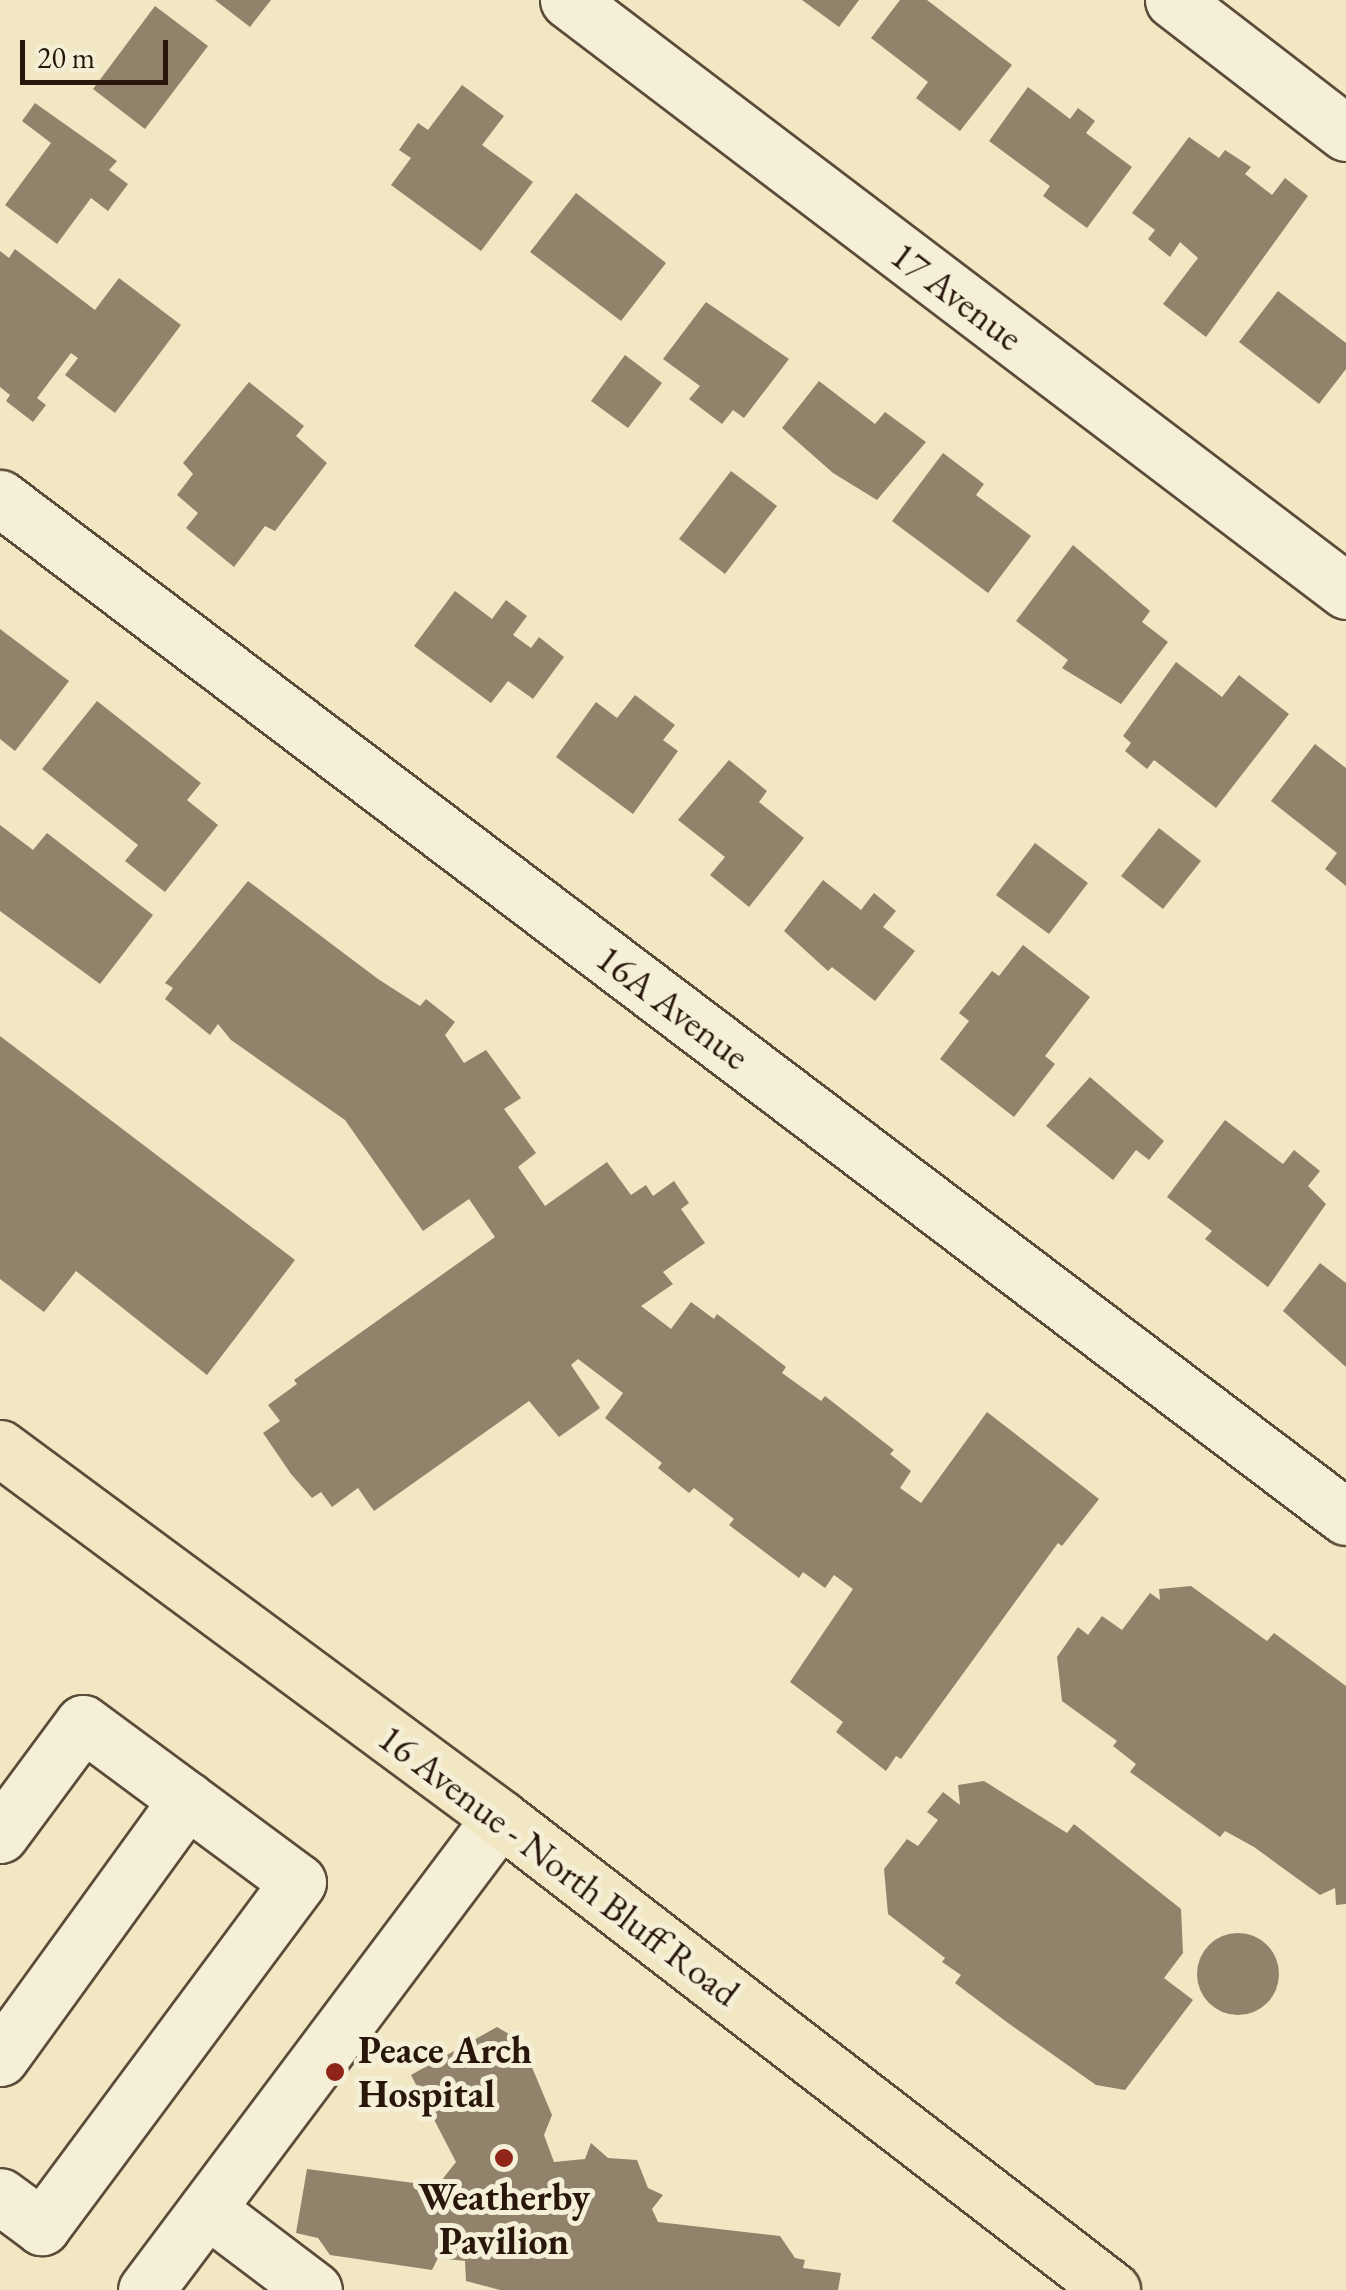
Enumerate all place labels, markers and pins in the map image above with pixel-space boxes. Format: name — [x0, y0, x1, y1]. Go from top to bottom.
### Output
place label: Peace Arch Hospital — [358, 2027, 532, 2116]
marker: Peace Arch Hospital — [322, 2059, 348, 2085]
marker: Weatherby Pavilion — [493, 2147, 515, 2169]
place label: Weatherby Pavilion — [418, 2174, 590, 2264]

